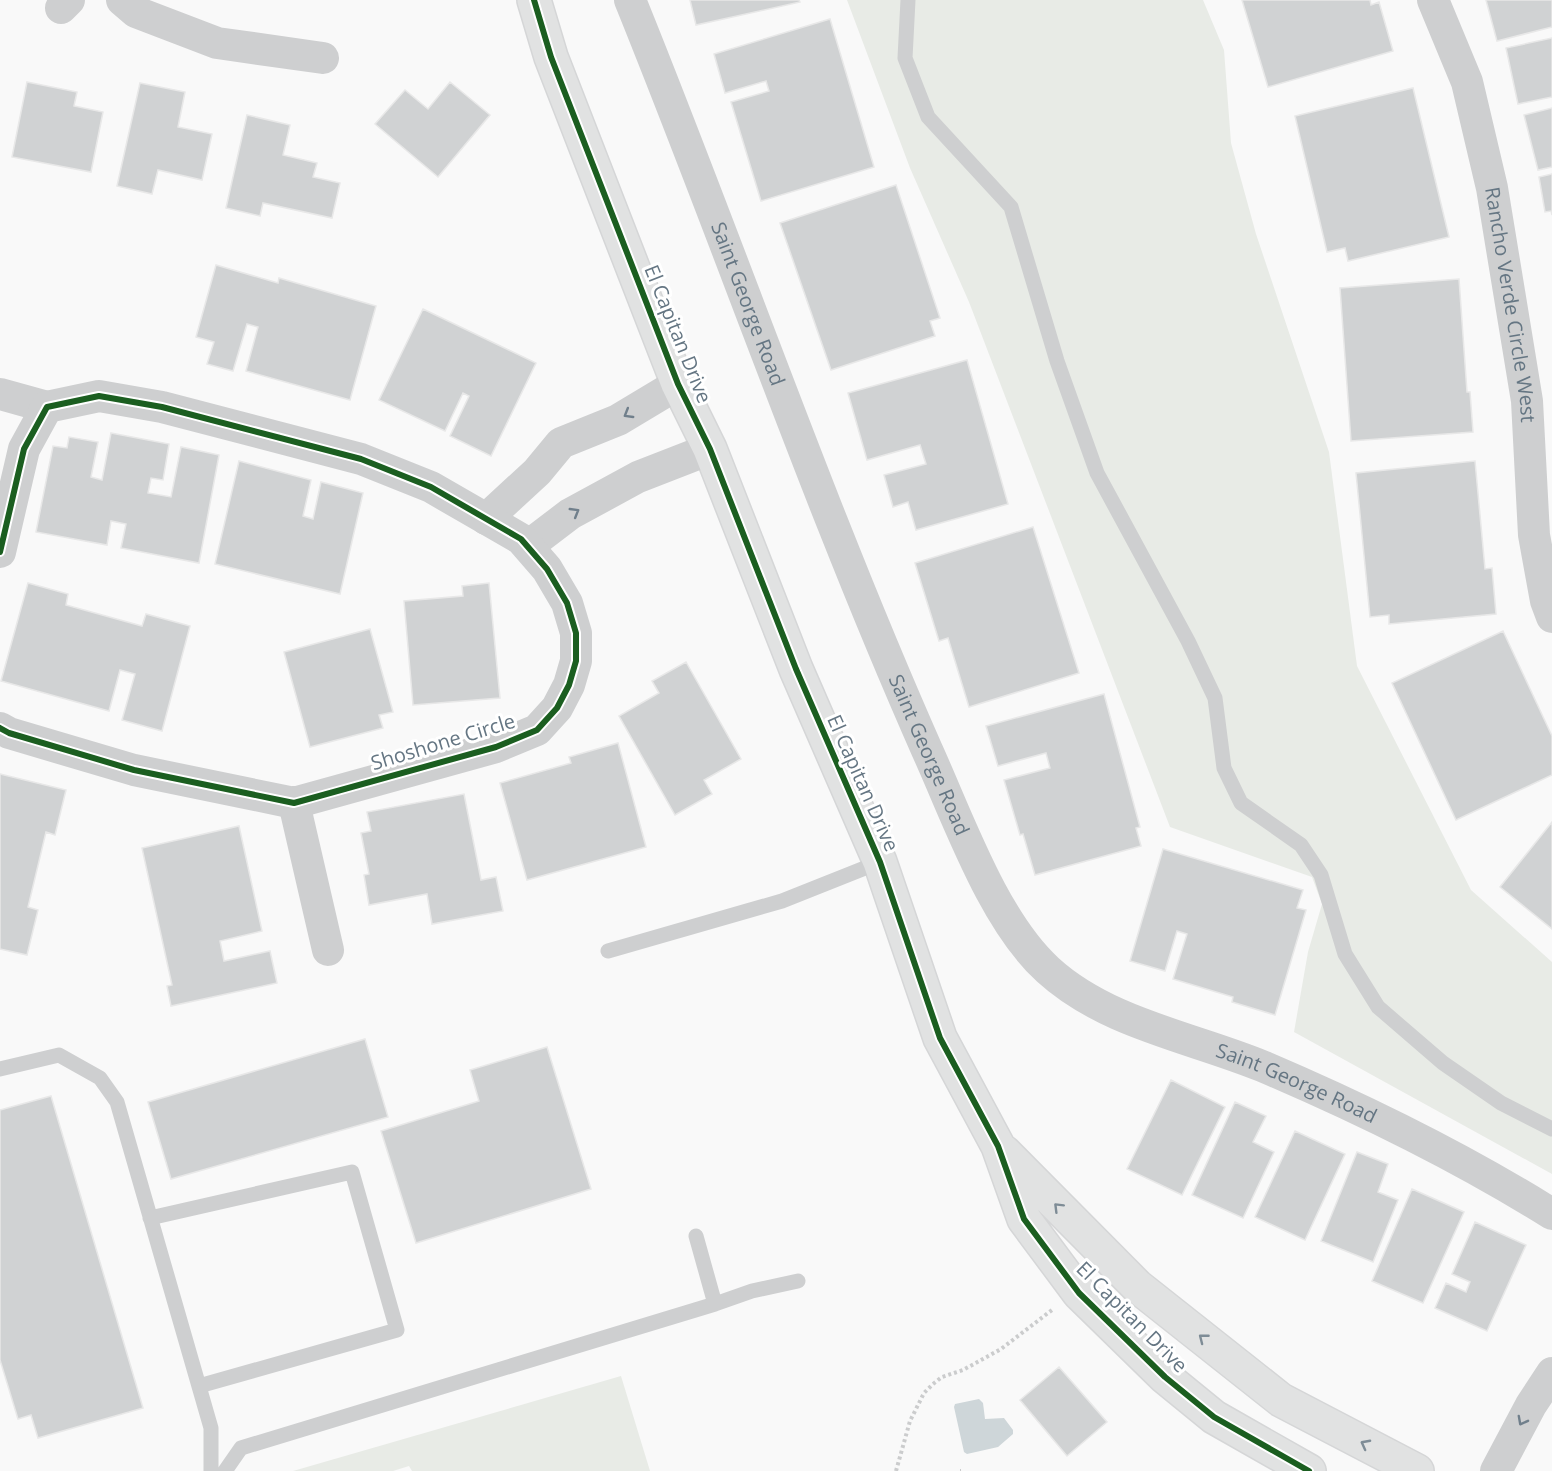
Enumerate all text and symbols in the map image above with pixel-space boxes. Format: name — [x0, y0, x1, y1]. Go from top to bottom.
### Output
street label: Rancho Verde Circle West — [1479, 185, 1542, 423]
street label: Saint George Road — [705, 218, 792, 389]
street label: El Capitan Drive — [638, 261, 719, 407]
one-way arrow — [624, 407, 634, 419]
one-way arrow — [569, 507, 579, 519]
street label: Saint George Road — [883, 670, 976, 839]
street label: Shoshone Circle — [367, 707, 518, 776]
street label: El Capitan Drive — [821, 710, 906, 855]
street label: Saint George Road — [1213, 1036, 1382, 1129]
one-way arrow — [1055, 1204, 1066, 1215]
street label: El Capitan Drive — [1071, 1255, 1194, 1378]
one-way arrow — [1198, 1335, 1209, 1346]
one-way arrow — [1518, 1415, 1530, 1426]
one-way arrow — [1361, 1440, 1372, 1451]

